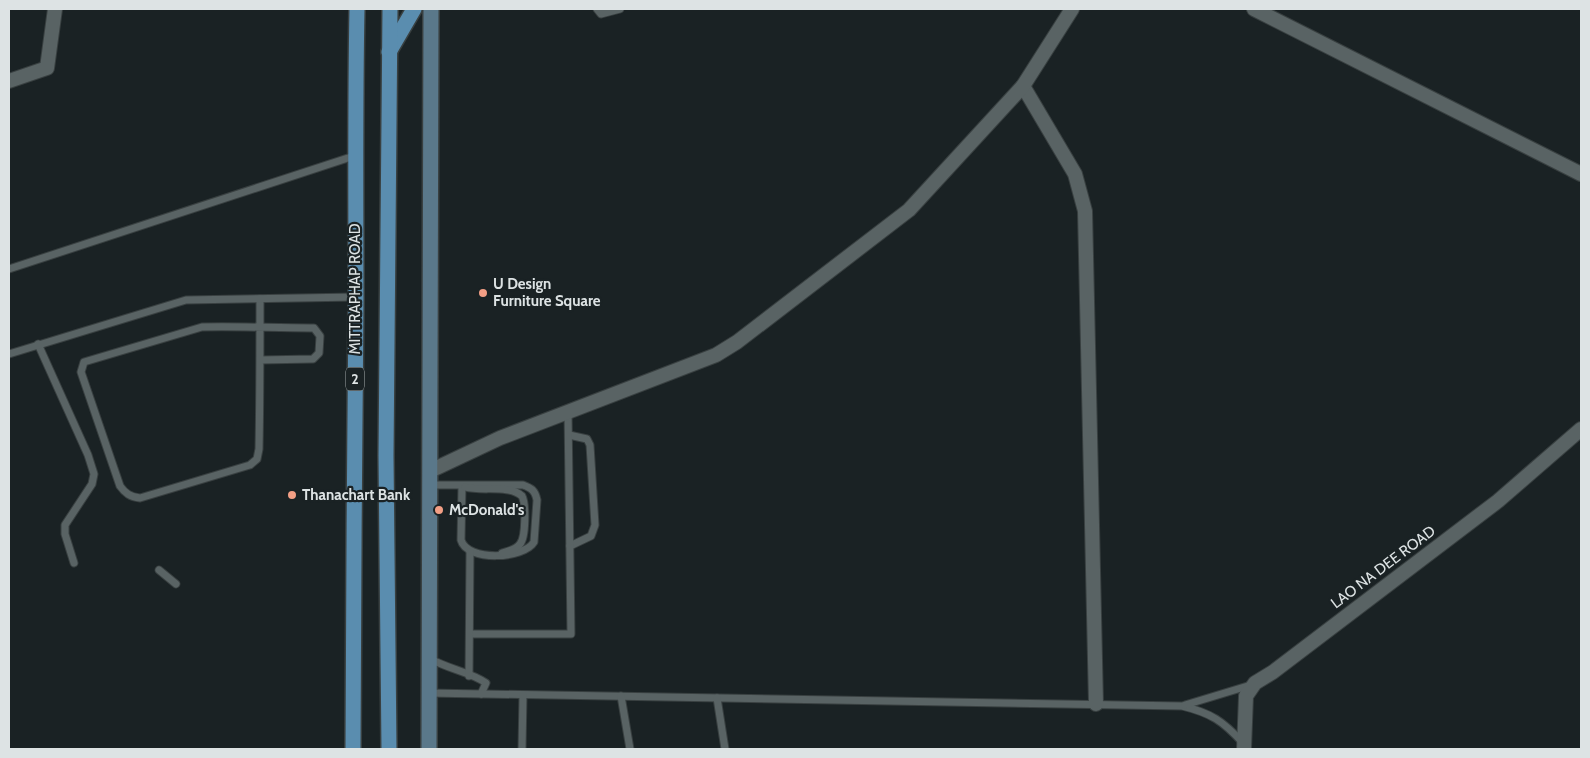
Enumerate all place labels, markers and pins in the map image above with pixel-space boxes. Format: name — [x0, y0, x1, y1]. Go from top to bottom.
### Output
place label: U Design Furniture Square — [493, 275, 601, 310]
marker: U Design Furniture Square — [477, 287, 489, 299]
place label: Thanachart Bank — [302, 486, 411, 504]
marker: Thanachart Bank — [286, 489, 298, 501]
place label: McDonald's — [449, 501, 524, 519]
marker: McDonald's — [433, 504, 445, 516]

